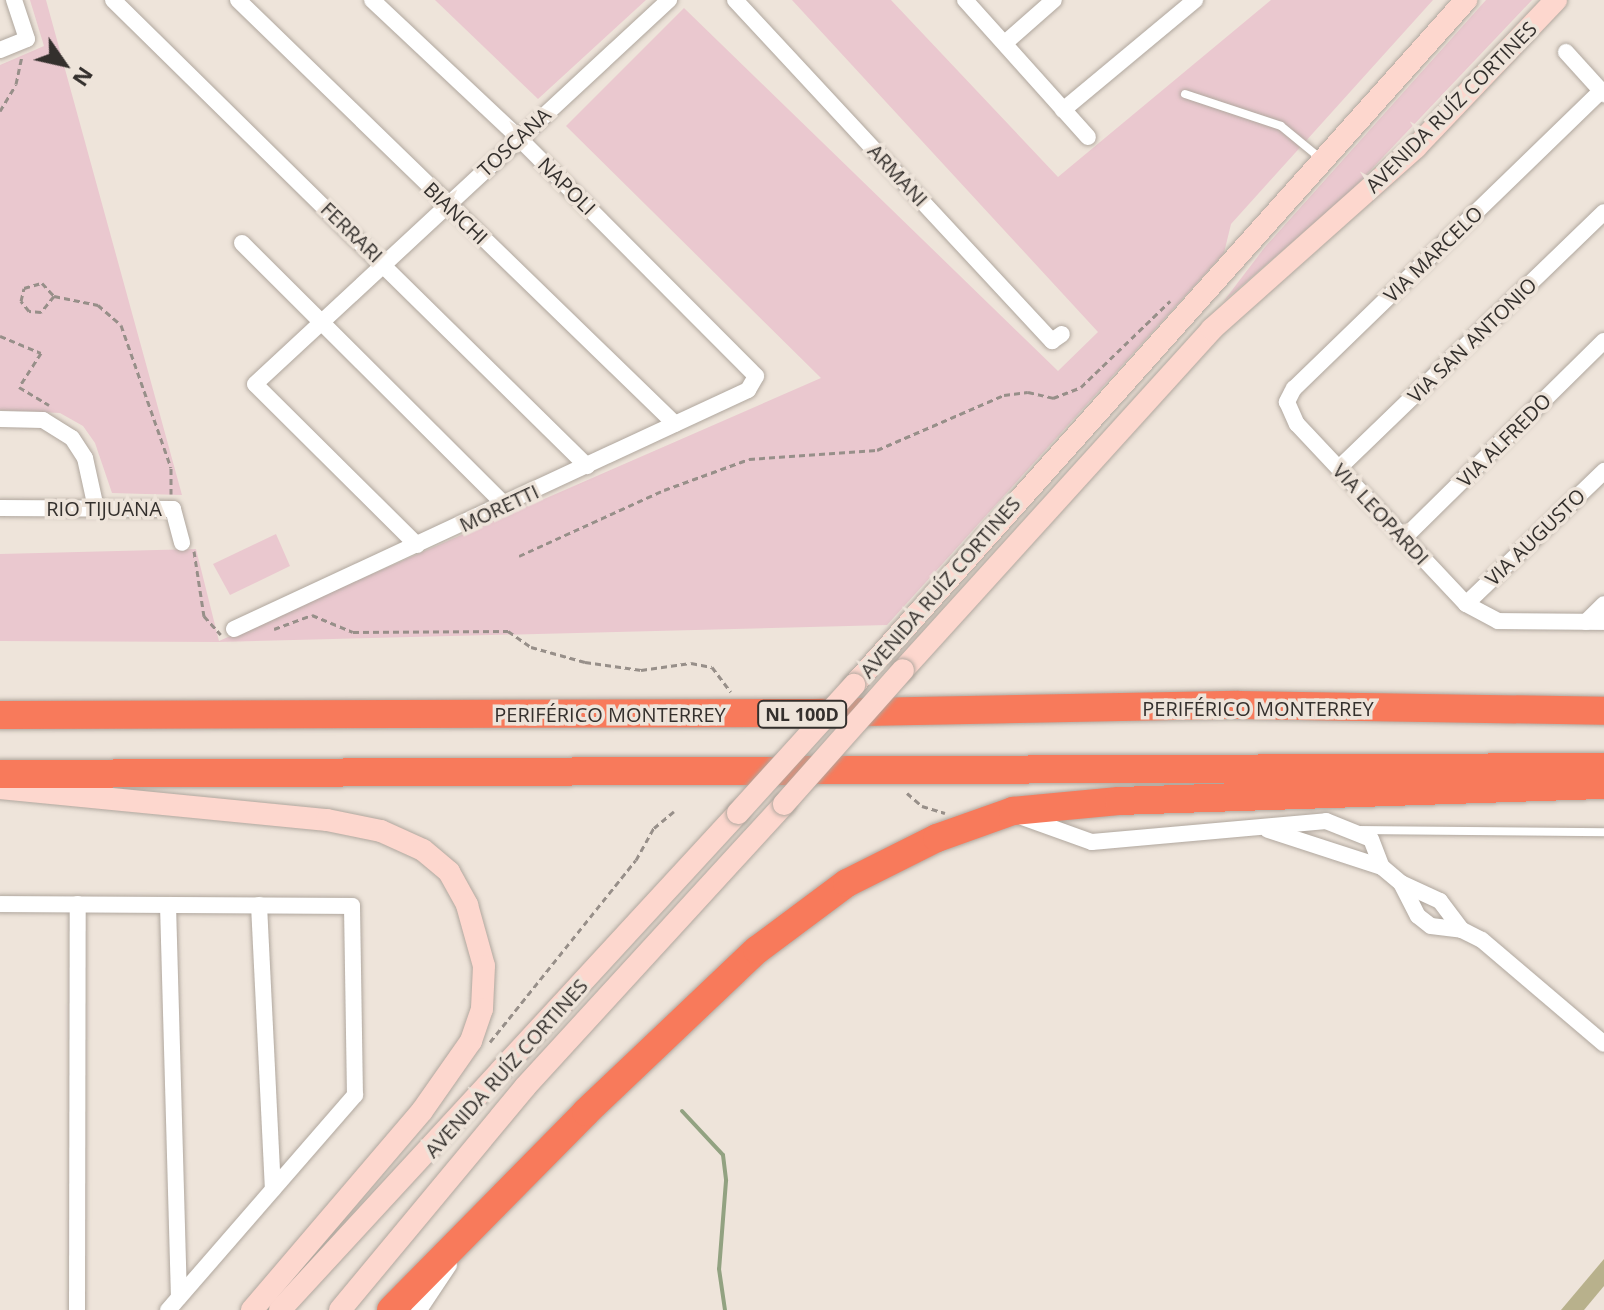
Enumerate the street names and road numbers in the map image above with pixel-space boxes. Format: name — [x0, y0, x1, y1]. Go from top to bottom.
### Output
street label: AVENIDA RUÍZ CORTINES — [1360, 16, 1542, 198]
street label: TOSCANA — [473, 102, 555, 182]
street label: ARMANI — [863, 139, 933, 211]
street label: NAPOLI — [533, 152, 601, 220]
street label: BIANCHI — [419, 177, 493, 249]
street label: FERRARI — [316, 197, 388, 267]
street label: VIA MARCELO — [1379, 201, 1487, 307]
street label: VIA SAN ANTONIO — [1403, 272, 1541, 408]
street label: VIA ALFREDO — [1452, 388, 1556, 492]
street label: VIA LEOPARDI — [1328, 458, 1434, 570]
street label: MORETTI — [456, 479, 542, 537]
street label: VIA AUGUSTO — [1480, 483, 1590, 591]
street label: AVENIDA RUÍZ CORTINES — [855, 492, 1025, 682]
street label: RIO TIJUANA — [46, 496, 162, 520]
street label: PERIFÉRICO MONTERREY — [1142, 696, 1374, 720]
road number: NL 100D — [756, 700, 848, 728]
street label: PERIFÉRICO MONTERREY — [494, 702, 726, 726]
street label: AVENIDA RUÍZ CORTINES — [419, 974, 593, 1162]

